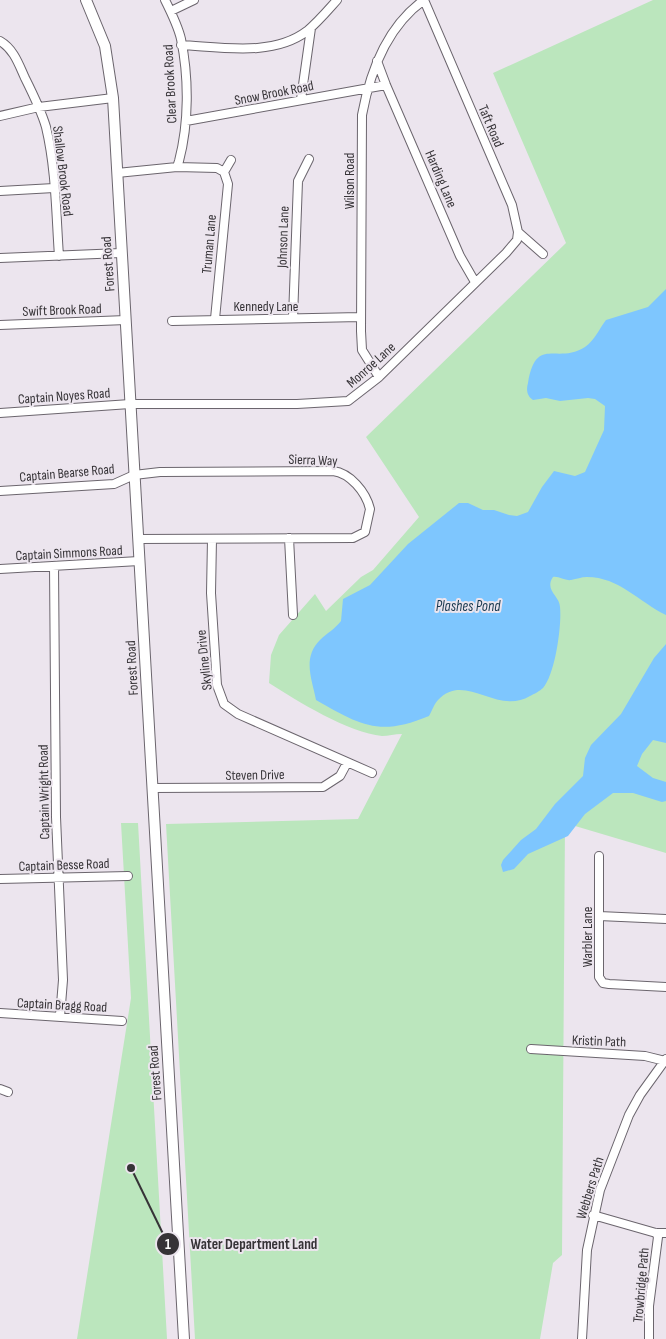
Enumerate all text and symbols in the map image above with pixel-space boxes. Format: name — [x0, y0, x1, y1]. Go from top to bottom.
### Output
street label: Clear Brook Road — [159, 44, 181, 124]
street label: Snow Brook Road — [233, 77, 315, 109]
street label: Taft Road — [475, 102, 507, 150]
street label: Shallow Brook Road — [49, 125, 77, 217]
street label: Harding Lane — [421, 148, 461, 210]
street label: Wilson Road — [341, 152, 358, 209]
street label: Johnson Lane — [273, 206, 293, 269]
street label: Truman Lane — [198, 214, 220, 274]
street label: Forest Road — [98, 236, 118, 292]
street label: Kennedy Lane — [234, 298, 299, 315]
street label: Swift Brook Road — [22, 300, 102, 320]
street label: Monroe Lane — [343, 339, 399, 391]
street label: Captain Noyes Road — [17, 384, 111, 408]
street label: Sierra Way — [288, 451, 338, 469]
street label: Captain Bearse Road — [19, 460, 115, 486]
street label: Captain Simmons Road — [15, 542, 123, 564]
water label: Plashes Pond — [436, 597, 501, 616]
street label: Skyline Drive — [192, 629, 216, 691]
street label: Forest Road — [122, 640, 142, 696]
street label: Captain Wright Road — [35, 744, 53, 840]
street label: Steven Drive — [225, 766, 285, 784]
street label: Captain Besse Road — [18, 855, 110, 875]
street label: Warbler Lane — [579, 907, 596, 967]
street label: Captain Bragg Road — [16, 994, 108, 1016]
street label: Kristin Path — [572, 1032, 626, 1050]
street label: Forest Road — [145, 1045, 165, 1101]
street label: Webbers Path — [572, 1155, 608, 1221]
callout: Water Department Land — [156, 1229, 328, 1259]
text: 1 — [165, 1235, 171, 1254]
text: Water Department Land — [191, 1235, 317, 1254]
street label: Trowbridge Path — [629, 1247, 653, 1323]

